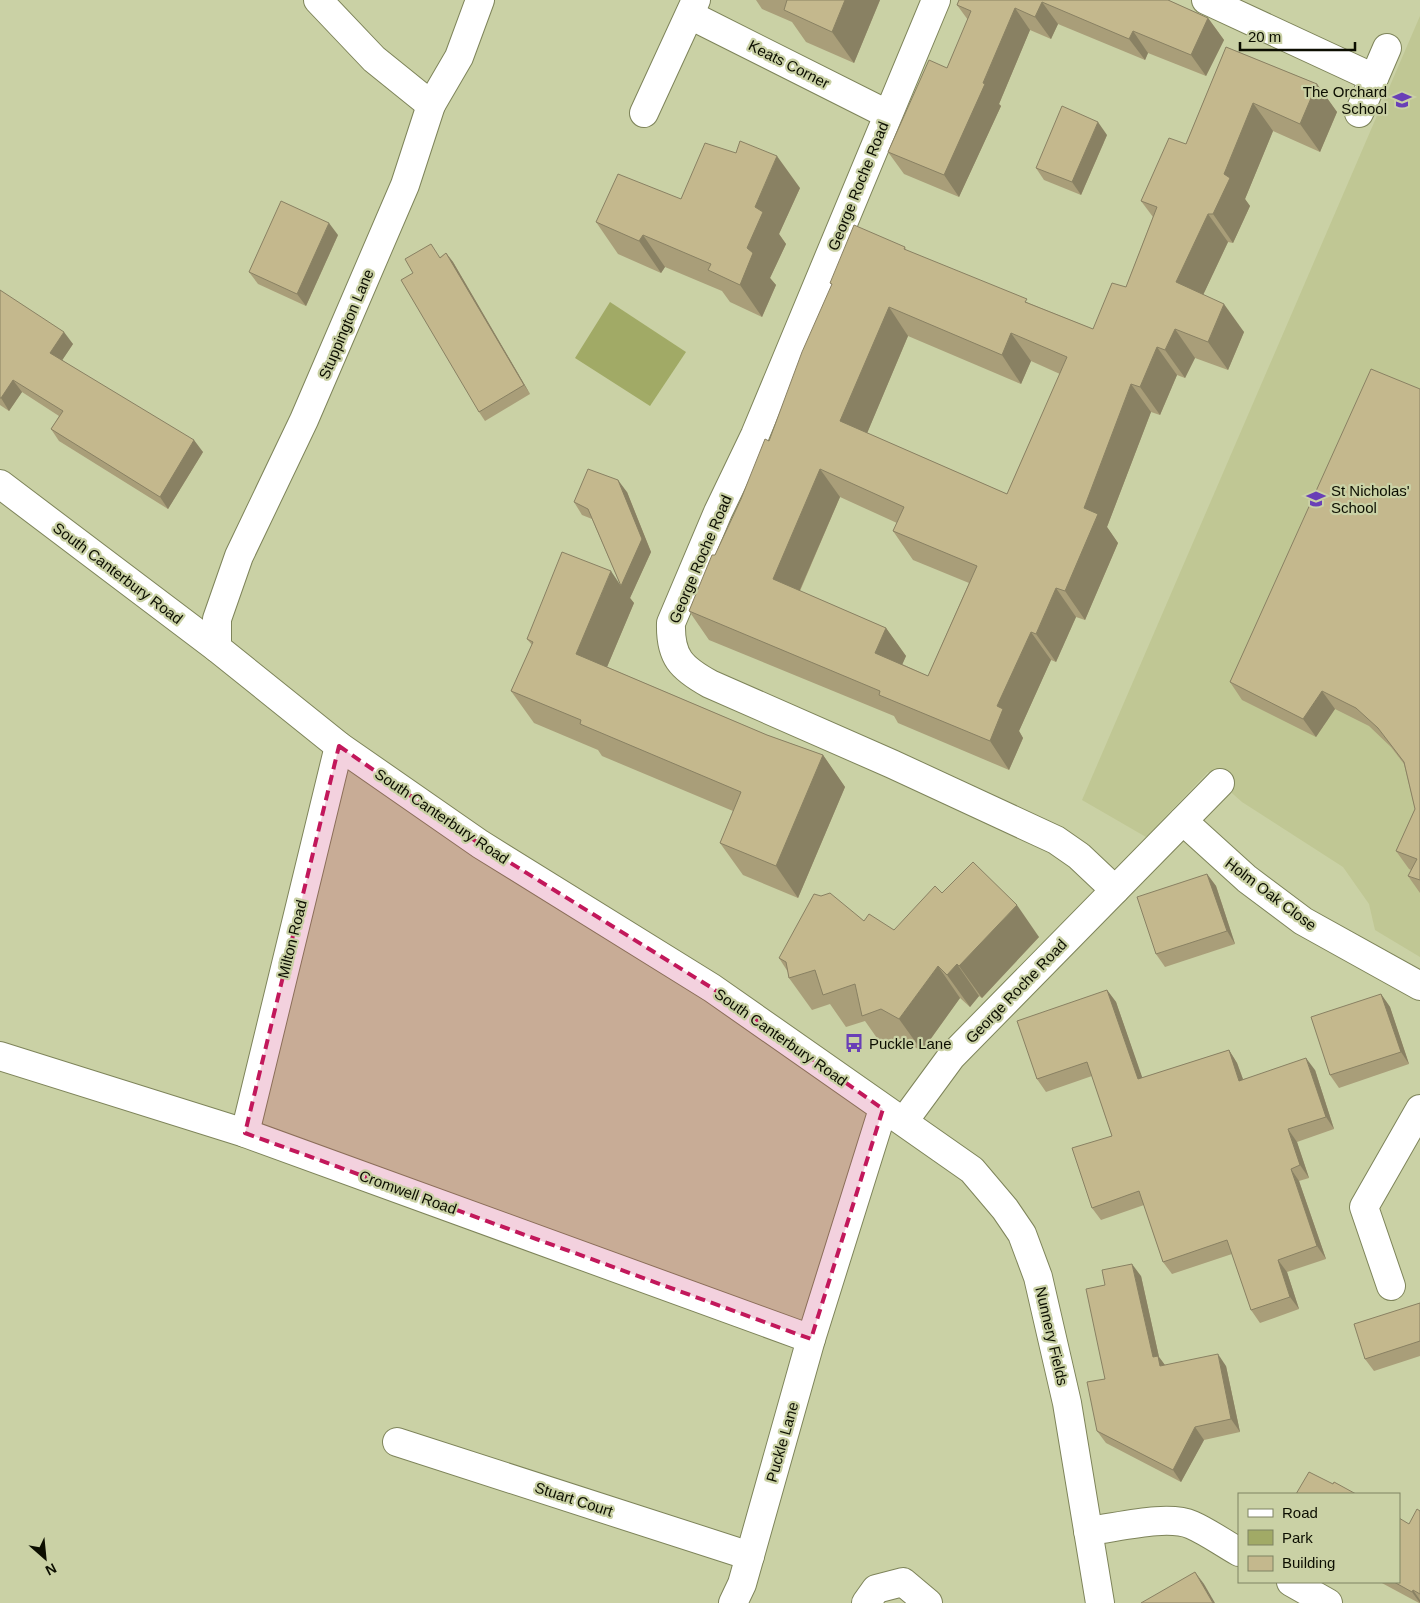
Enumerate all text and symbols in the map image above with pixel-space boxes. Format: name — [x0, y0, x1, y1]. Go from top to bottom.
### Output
scale bar — [1240, 20, 1355, 52]
text: 20 m — [1248, 28, 1281, 45]
street label: Keats Corner — [746, 36, 832, 92]
place label: The Orchard School — [1303, 83, 1387, 117]
school or university icon: The Orchard School — [1391, 89, 1413, 111]
street label: George Roche Road — [824, 119, 892, 253]
street label: Stuppington Lane — [315, 267, 377, 381]
place label: St Nicholas' School — [1331, 482, 1410, 516]
school or university icon: St Nicholas' School — [1305, 488, 1327, 510]
street label: George Roche Road — [665, 492, 735, 626]
street label: South Canterbury Road — [50, 519, 186, 627]
street label: South Canterbury Road — [372, 765, 512, 867]
street label: Holm Oak Close — [1222, 854, 1320, 934]
street label: Milton Road — [274, 898, 310, 980]
street label: George Roche Road — [962, 936, 1070, 1046]
street label: South Canterbury Road — [712, 985, 850, 1089]
bus stop icon: Puckle Lane — [843, 1032, 865, 1054]
place label: Puckle Lane — [869, 1035, 952, 1052]
street label: Cromwell Road — [357, 1166, 459, 1218]
street label: Nunnery Fields — [1032, 1285, 1072, 1387]
street label: Puckle Lane — [762, 1400, 802, 1484]
street label: Stuart Court — [533, 1478, 616, 1520]
legend — [1238, 1493, 1400, 1583]
text: Road — [1282, 1504, 1318, 1521]
text: Park — [1282, 1529, 1313, 1546]
north arrow — [20, 1533, 70, 1583]
text: Building — [1282, 1554, 1335, 1571]
text: N — [43, 1560, 59, 1579]

